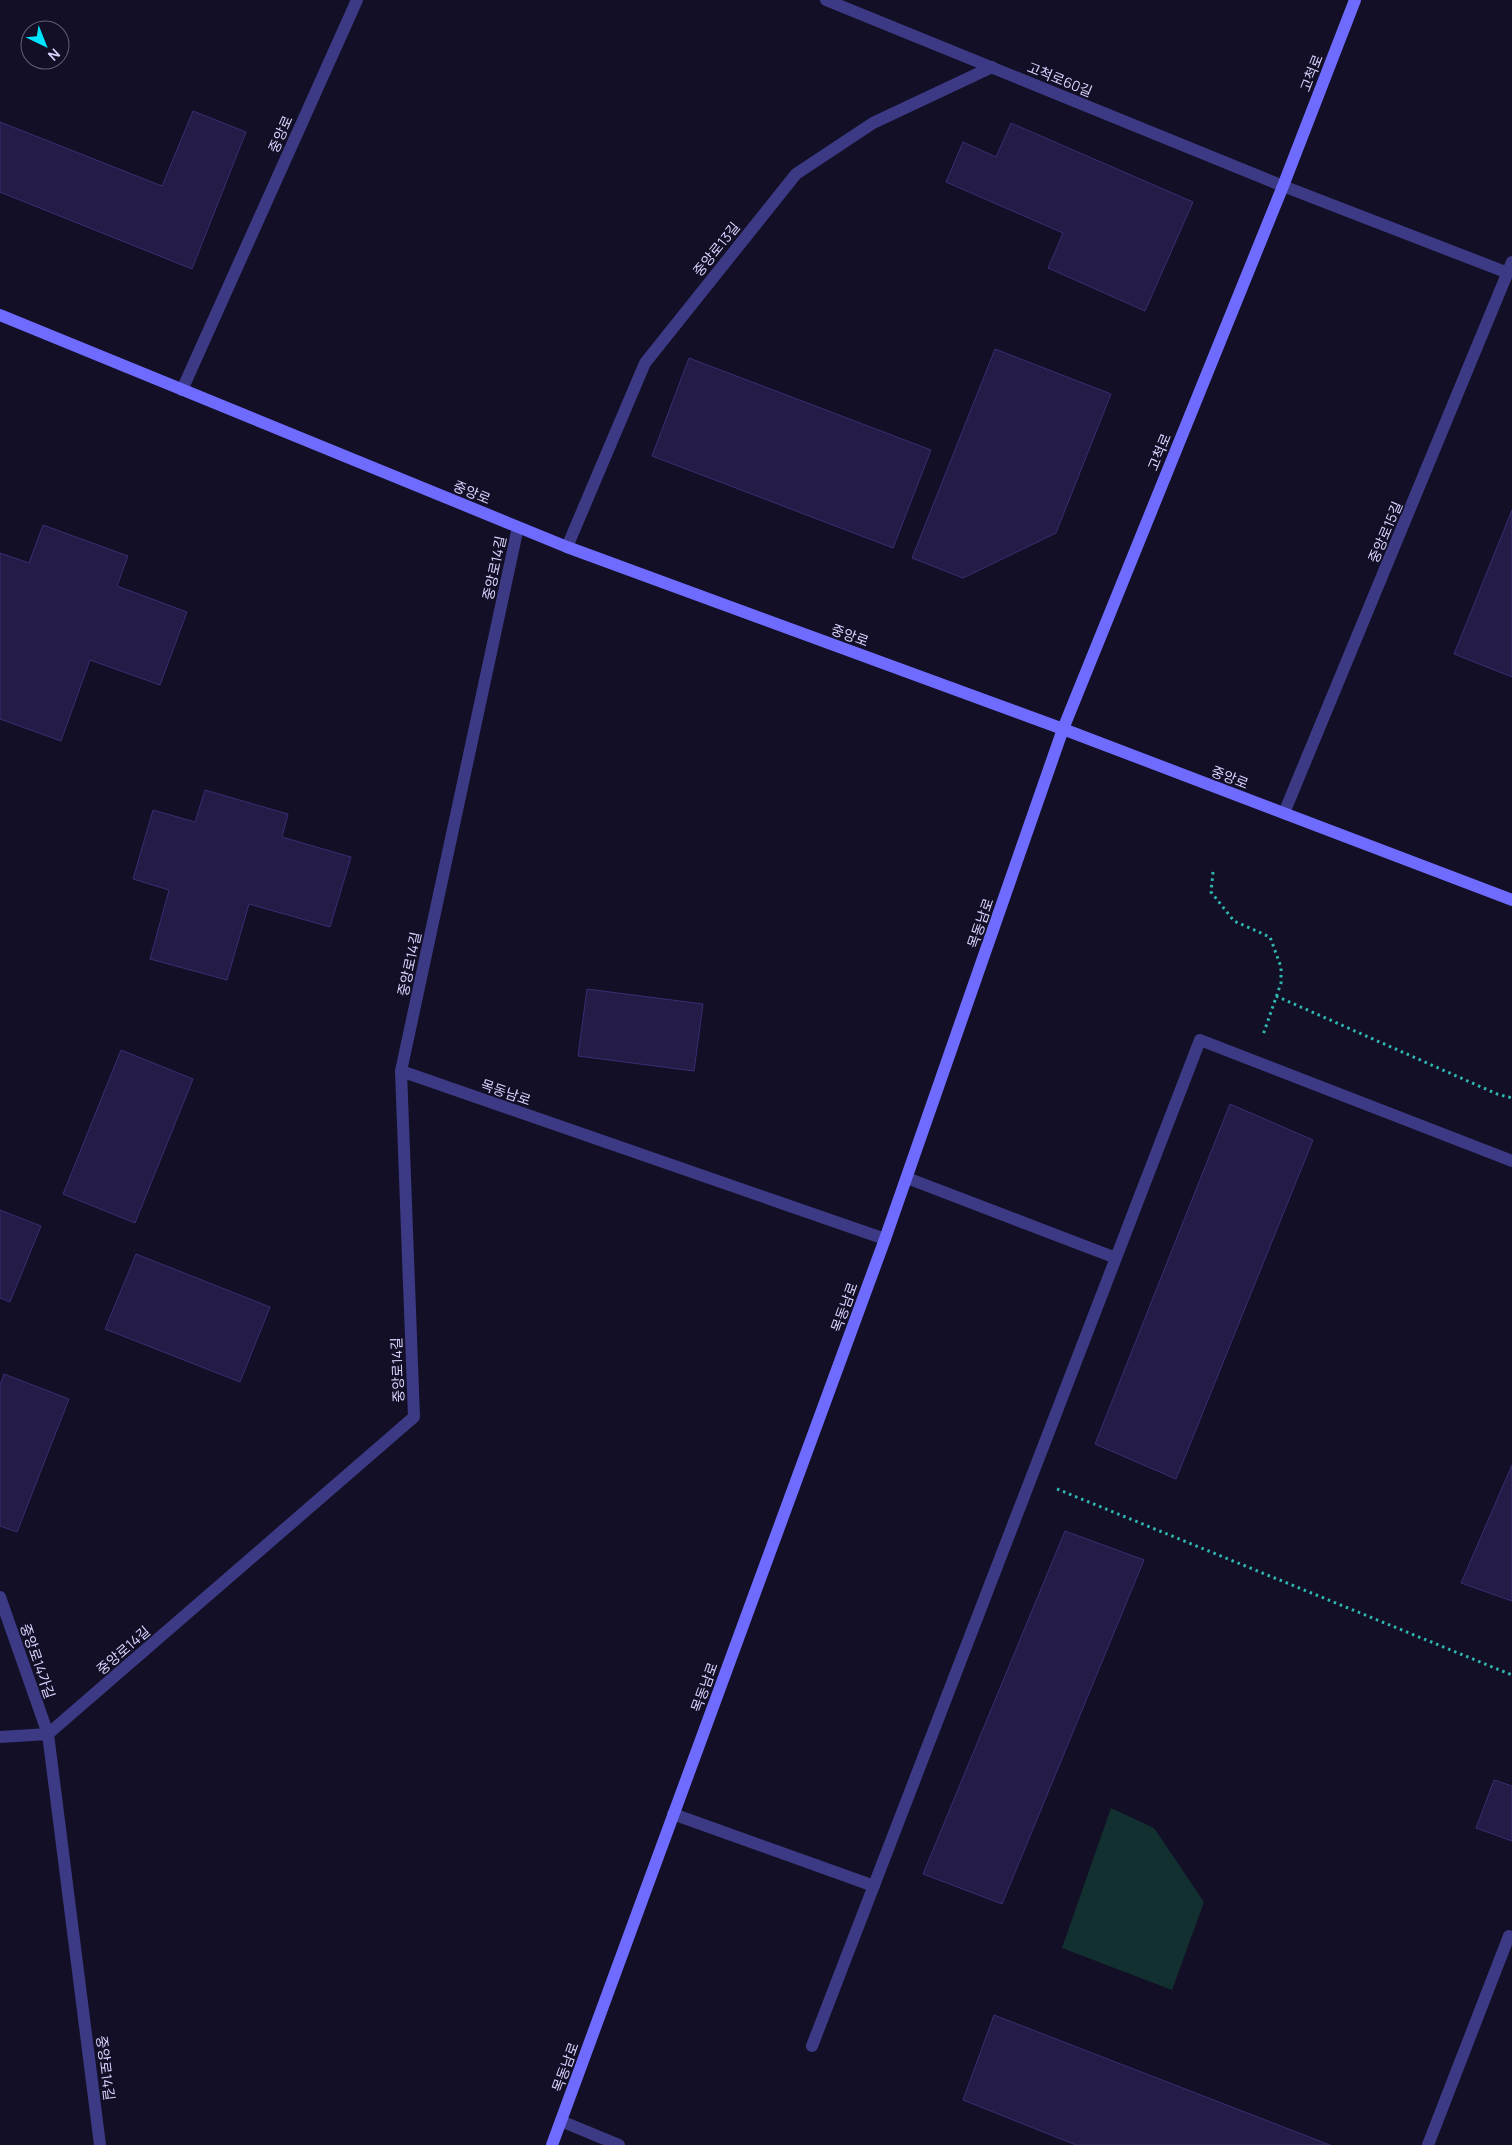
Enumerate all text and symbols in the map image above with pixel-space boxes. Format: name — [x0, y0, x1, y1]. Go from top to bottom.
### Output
north arrow — [20, 20, 70, 70]
text: N — [44, 44, 64, 65]
street label: 고척로 — [1295, 51, 1327, 94]
street label: 고척로60길 — [1025, 57, 1095, 101]
street label: 중앙로 — [263, 112, 297, 156]
street label: 중앙로13길 — [688, 218, 744, 280]
street label: 고척로 — [1143, 430, 1175, 473]
street label: 중앙로 — [451, 476, 494, 508]
street label: 중앙로15길 — [1364, 498, 1406, 566]
street label: 중앙로14길 — [478, 534, 510, 602]
street label: 중앙로 — [829, 619, 872, 651]
street label: 중앙로 — [1209, 761, 1252, 793]
street label: 목동남로 — [963, 895, 997, 950]
street label: 중앙로14길 — [393, 930, 425, 998]
street label: 목동남로 — [479, 1075, 534, 1109]
street label: 목동남로 — [826, 1279, 862, 1334]
street label: 중앙로14길 — [386, 1337, 408, 1403]
street label: 중앙로14가길 — [16, 1621, 60, 1701]
street label: 중앙로14길 — [92, 1621, 154, 1679]
street label: 목동남로 — [686, 1659, 722, 1714]
street label: 중앙로14길 — [93, 2034, 119, 2102]
street label: 목동남로 — [547, 2039, 583, 2094]

